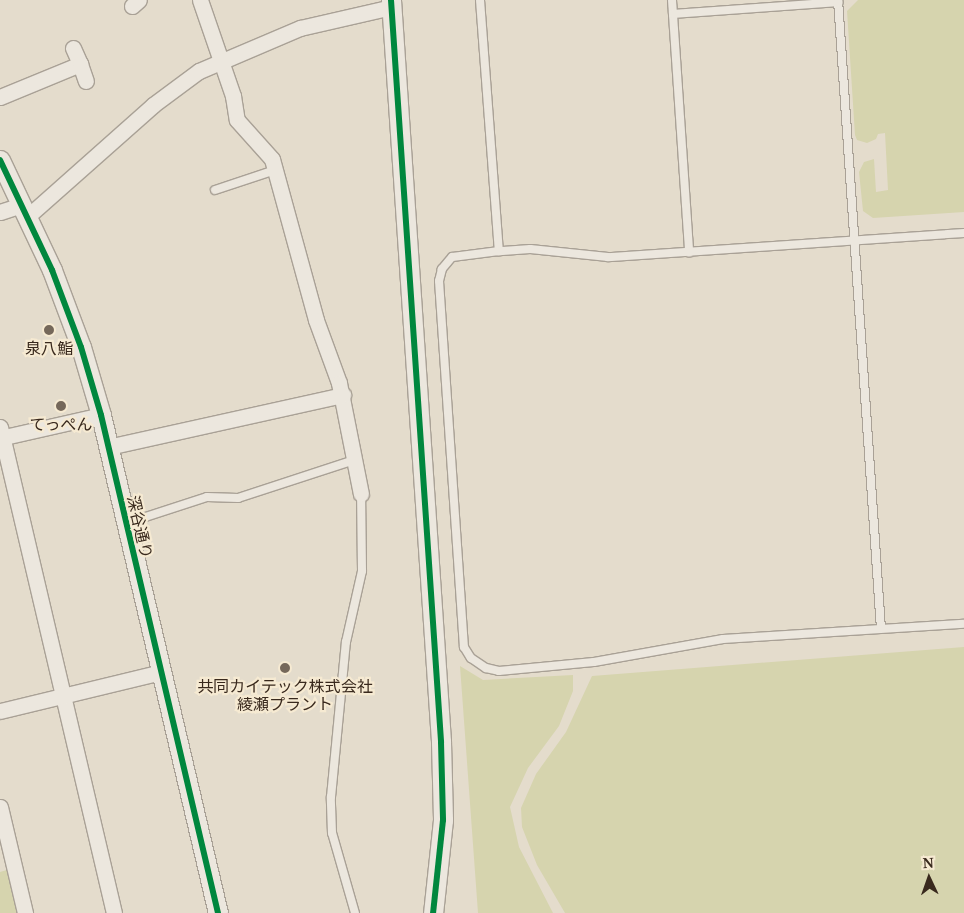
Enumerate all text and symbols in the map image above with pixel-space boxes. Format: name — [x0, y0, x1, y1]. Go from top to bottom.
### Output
marker: 泉八鮨 — [43, 324, 55, 336]
place label: 泉八鮨 — [25, 338, 73, 358]
marker: てっぺん — [55, 400, 67, 412]
place label: てっぺん — [29, 414, 93, 434]
street label: 深谷通り — [123, 494, 157, 560]
marker: 共同カイテック株式会社 綾瀬プラント — [279, 662, 291, 674]
place label: 共同カイテック株式会社 綾瀬プラント — [197, 676, 373, 714]
north arrow — [904, 853, 954, 903]
text: N — [922, 853, 934, 872]

